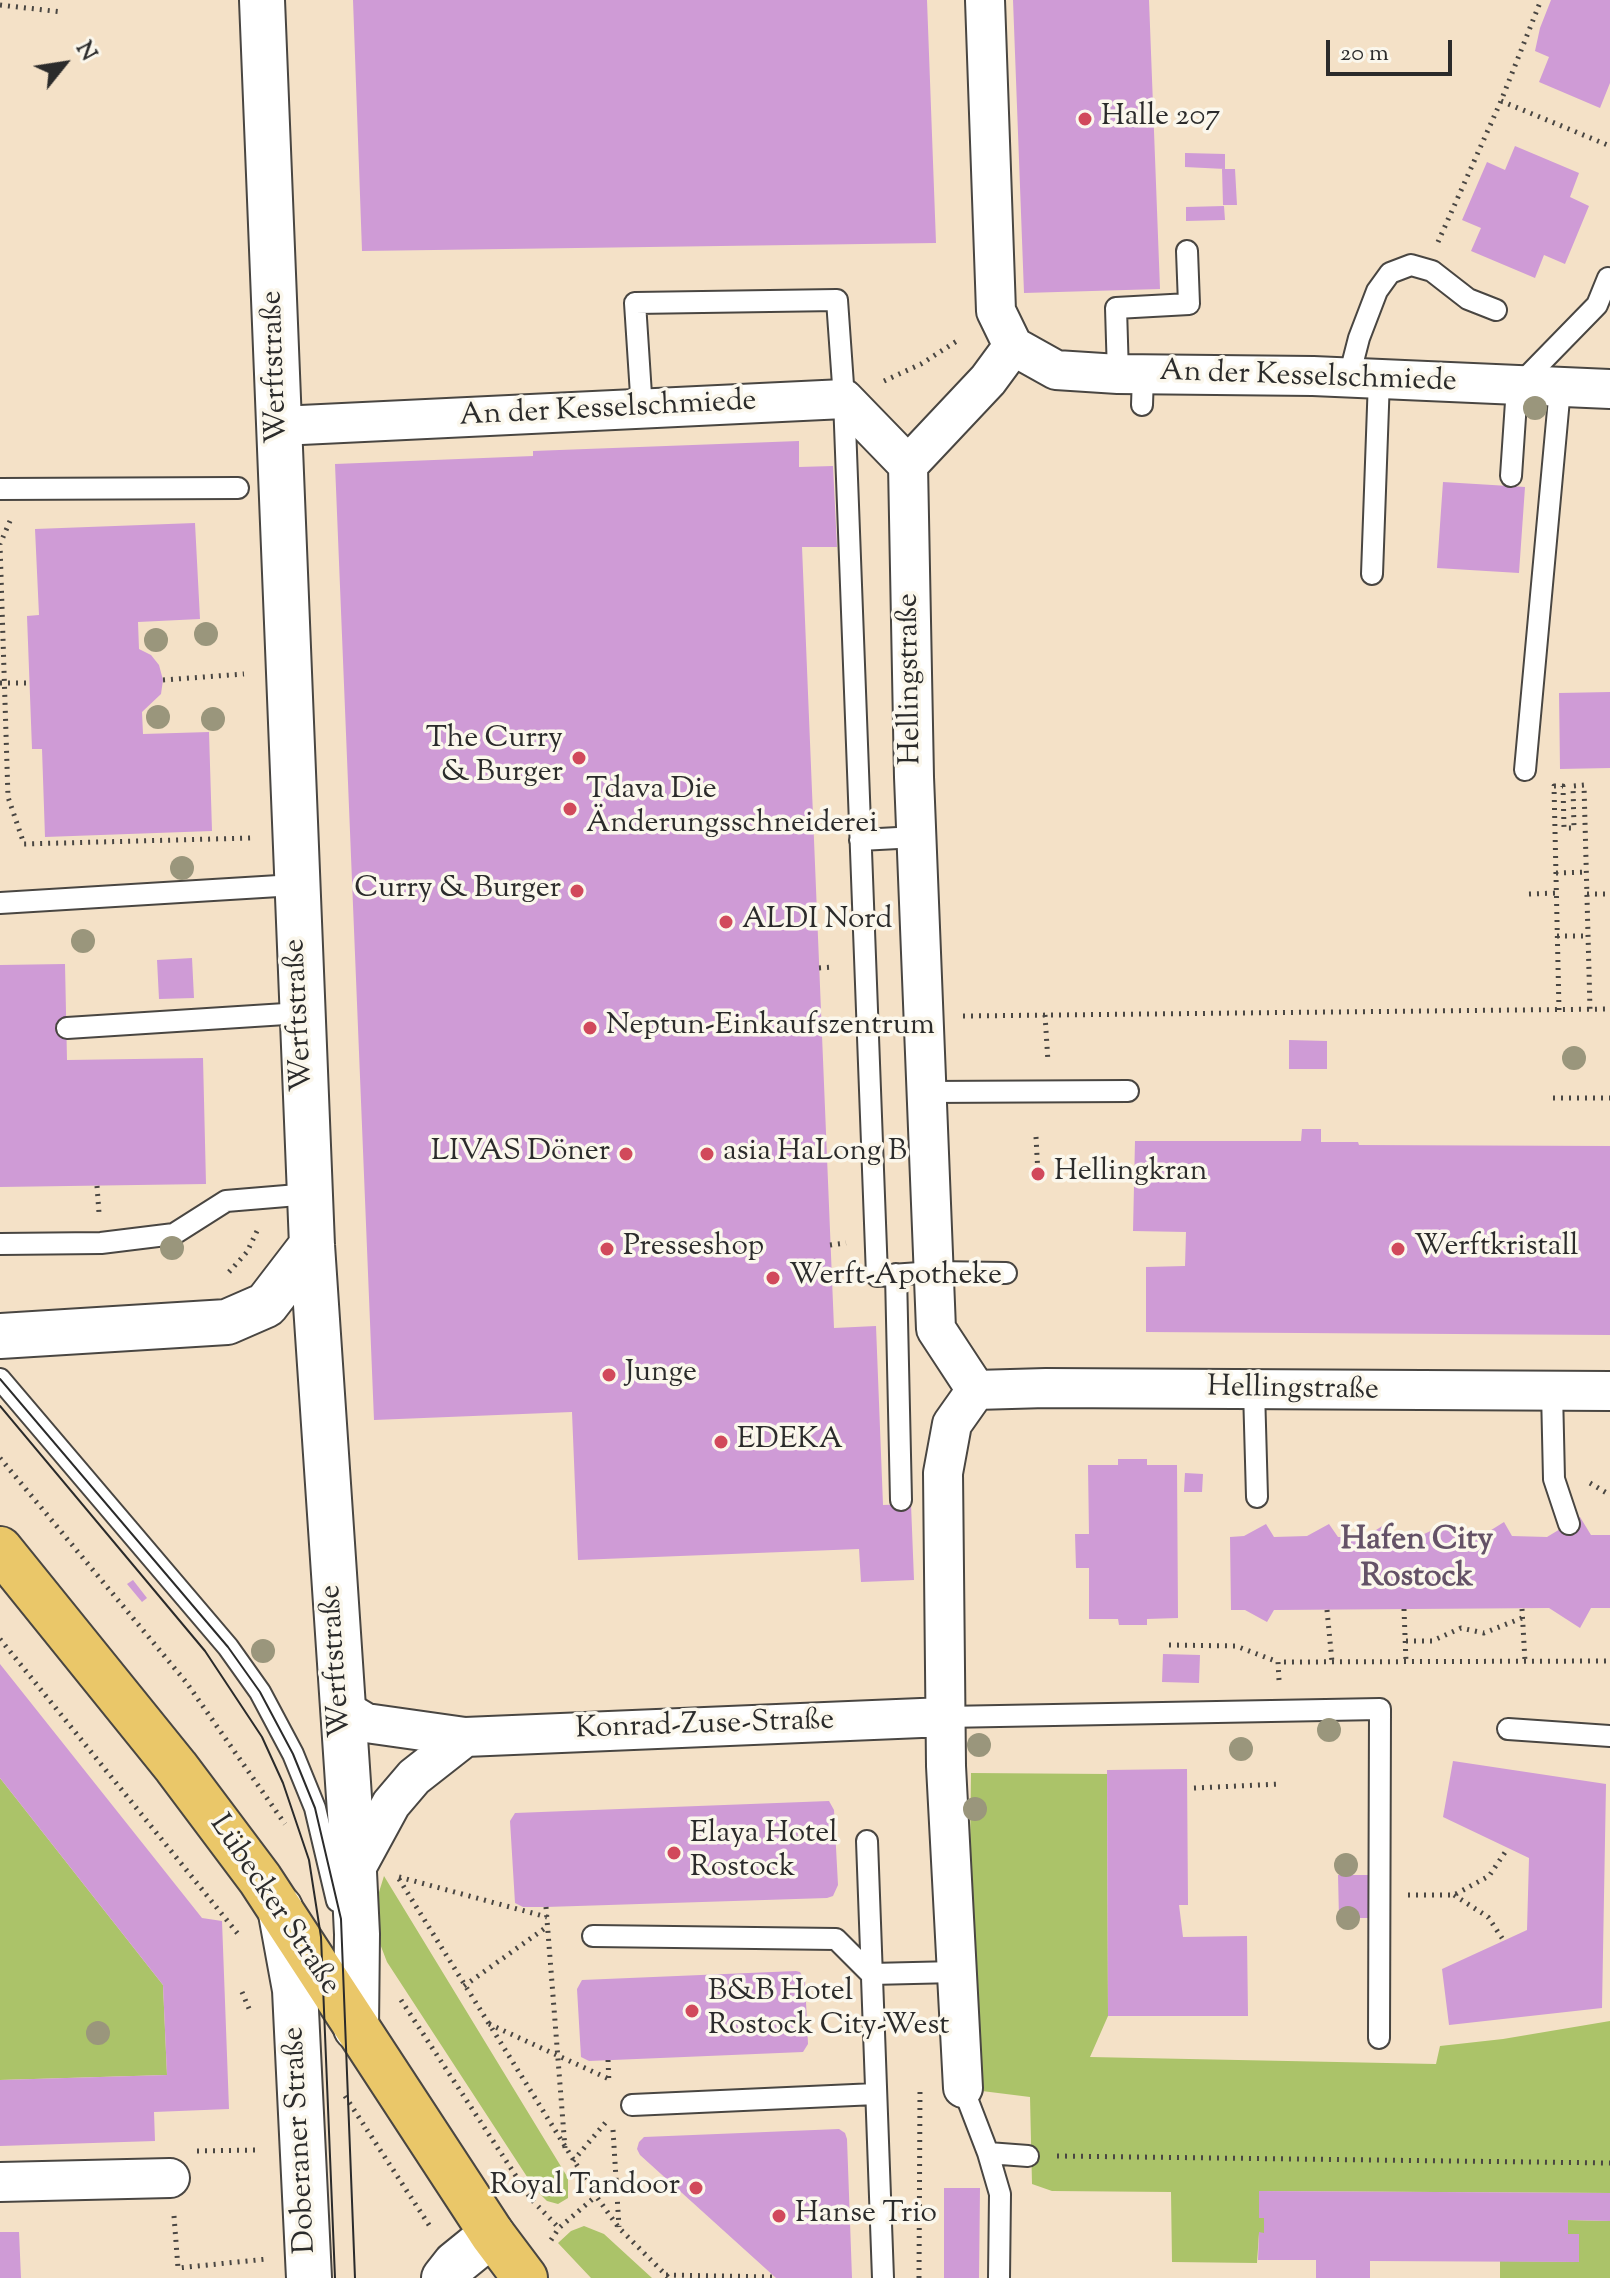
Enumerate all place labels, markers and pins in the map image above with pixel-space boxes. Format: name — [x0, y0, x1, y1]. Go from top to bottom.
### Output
place label: Halle 207 — [1101, 101, 1220, 137]
marker: Halle 207 — [1076, 110, 1094, 128]
place label: The Curry & Burger — [426, 723, 563, 794]
marker: The Curry & Burger — [570, 749, 588, 767]
place label: Tdava Die Änderungsschneiderei — [586, 774, 878, 844]
marker: Tdava Die Änderungsschneiderei — [561, 800, 579, 818]
place label: Curry & Burger — [354, 873, 561, 909]
marker: Curry & Burger — [568, 882, 586, 900]
place label: ALDI Nord — [742, 904, 893, 940]
marker: ALDI Nord — [717, 913, 735, 931]
place label: Neptun-Einkaufszentrum — [606, 1010, 935, 1046]
marker: Neptun-Einkaufszentrum — [581, 1019, 599, 1037]
place label: LIVAS Döner — [431, 1136, 610, 1172]
place label: asia HaLong B — [723, 1136, 907, 1172]
marker: LIVAS Döner — [617, 1145, 635, 1163]
marker: asia HaLong B — [698, 1145, 716, 1163]
place label: Hellingkran — [1054, 1156, 1207, 1192]
marker: Hellingkran — [1029, 1165, 1047, 1183]
place label: Presseshop — [623, 1231, 764, 1267]
place label: Werftkristall — [1414, 1231, 1578, 1267]
marker: Presseshop — [598, 1240, 616, 1258]
marker: Werftkristall — [1389, 1240, 1407, 1258]
place label: Werft-Apotheke — [789, 1260, 1002, 1296]
marker: Werft-Apotheke — [764, 1269, 782, 1287]
place label: Junge — [625, 1357, 697, 1393]
marker: Junge — [600, 1366, 618, 1384]
place label: EDEKA — [737, 1424, 843, 1460]
marker: EDEKA — [712, 1433, 730, 1451]
place label: Elaya Hotel Rostock — [690, 1818, 838, 1888]
marker: Elaya Hotel Rostock — [665, 1844, 683, 1862]
place label: B&B Hotel Rostock City-West — [708, 1976, 950, 2046]
marker: B&B Hotel Rostock City-West — [683, 2002, 701, 2020]
place label: Royal Tandoor — [490, 2170, 680, 2206]
marker: Royal Tandoor — [687, 2179, 705, 2197]
place label: Hanse Trio — [795, 2198, 937, 2234]
marker: Hanse Trio — [770, 2207, 788, 2225]

